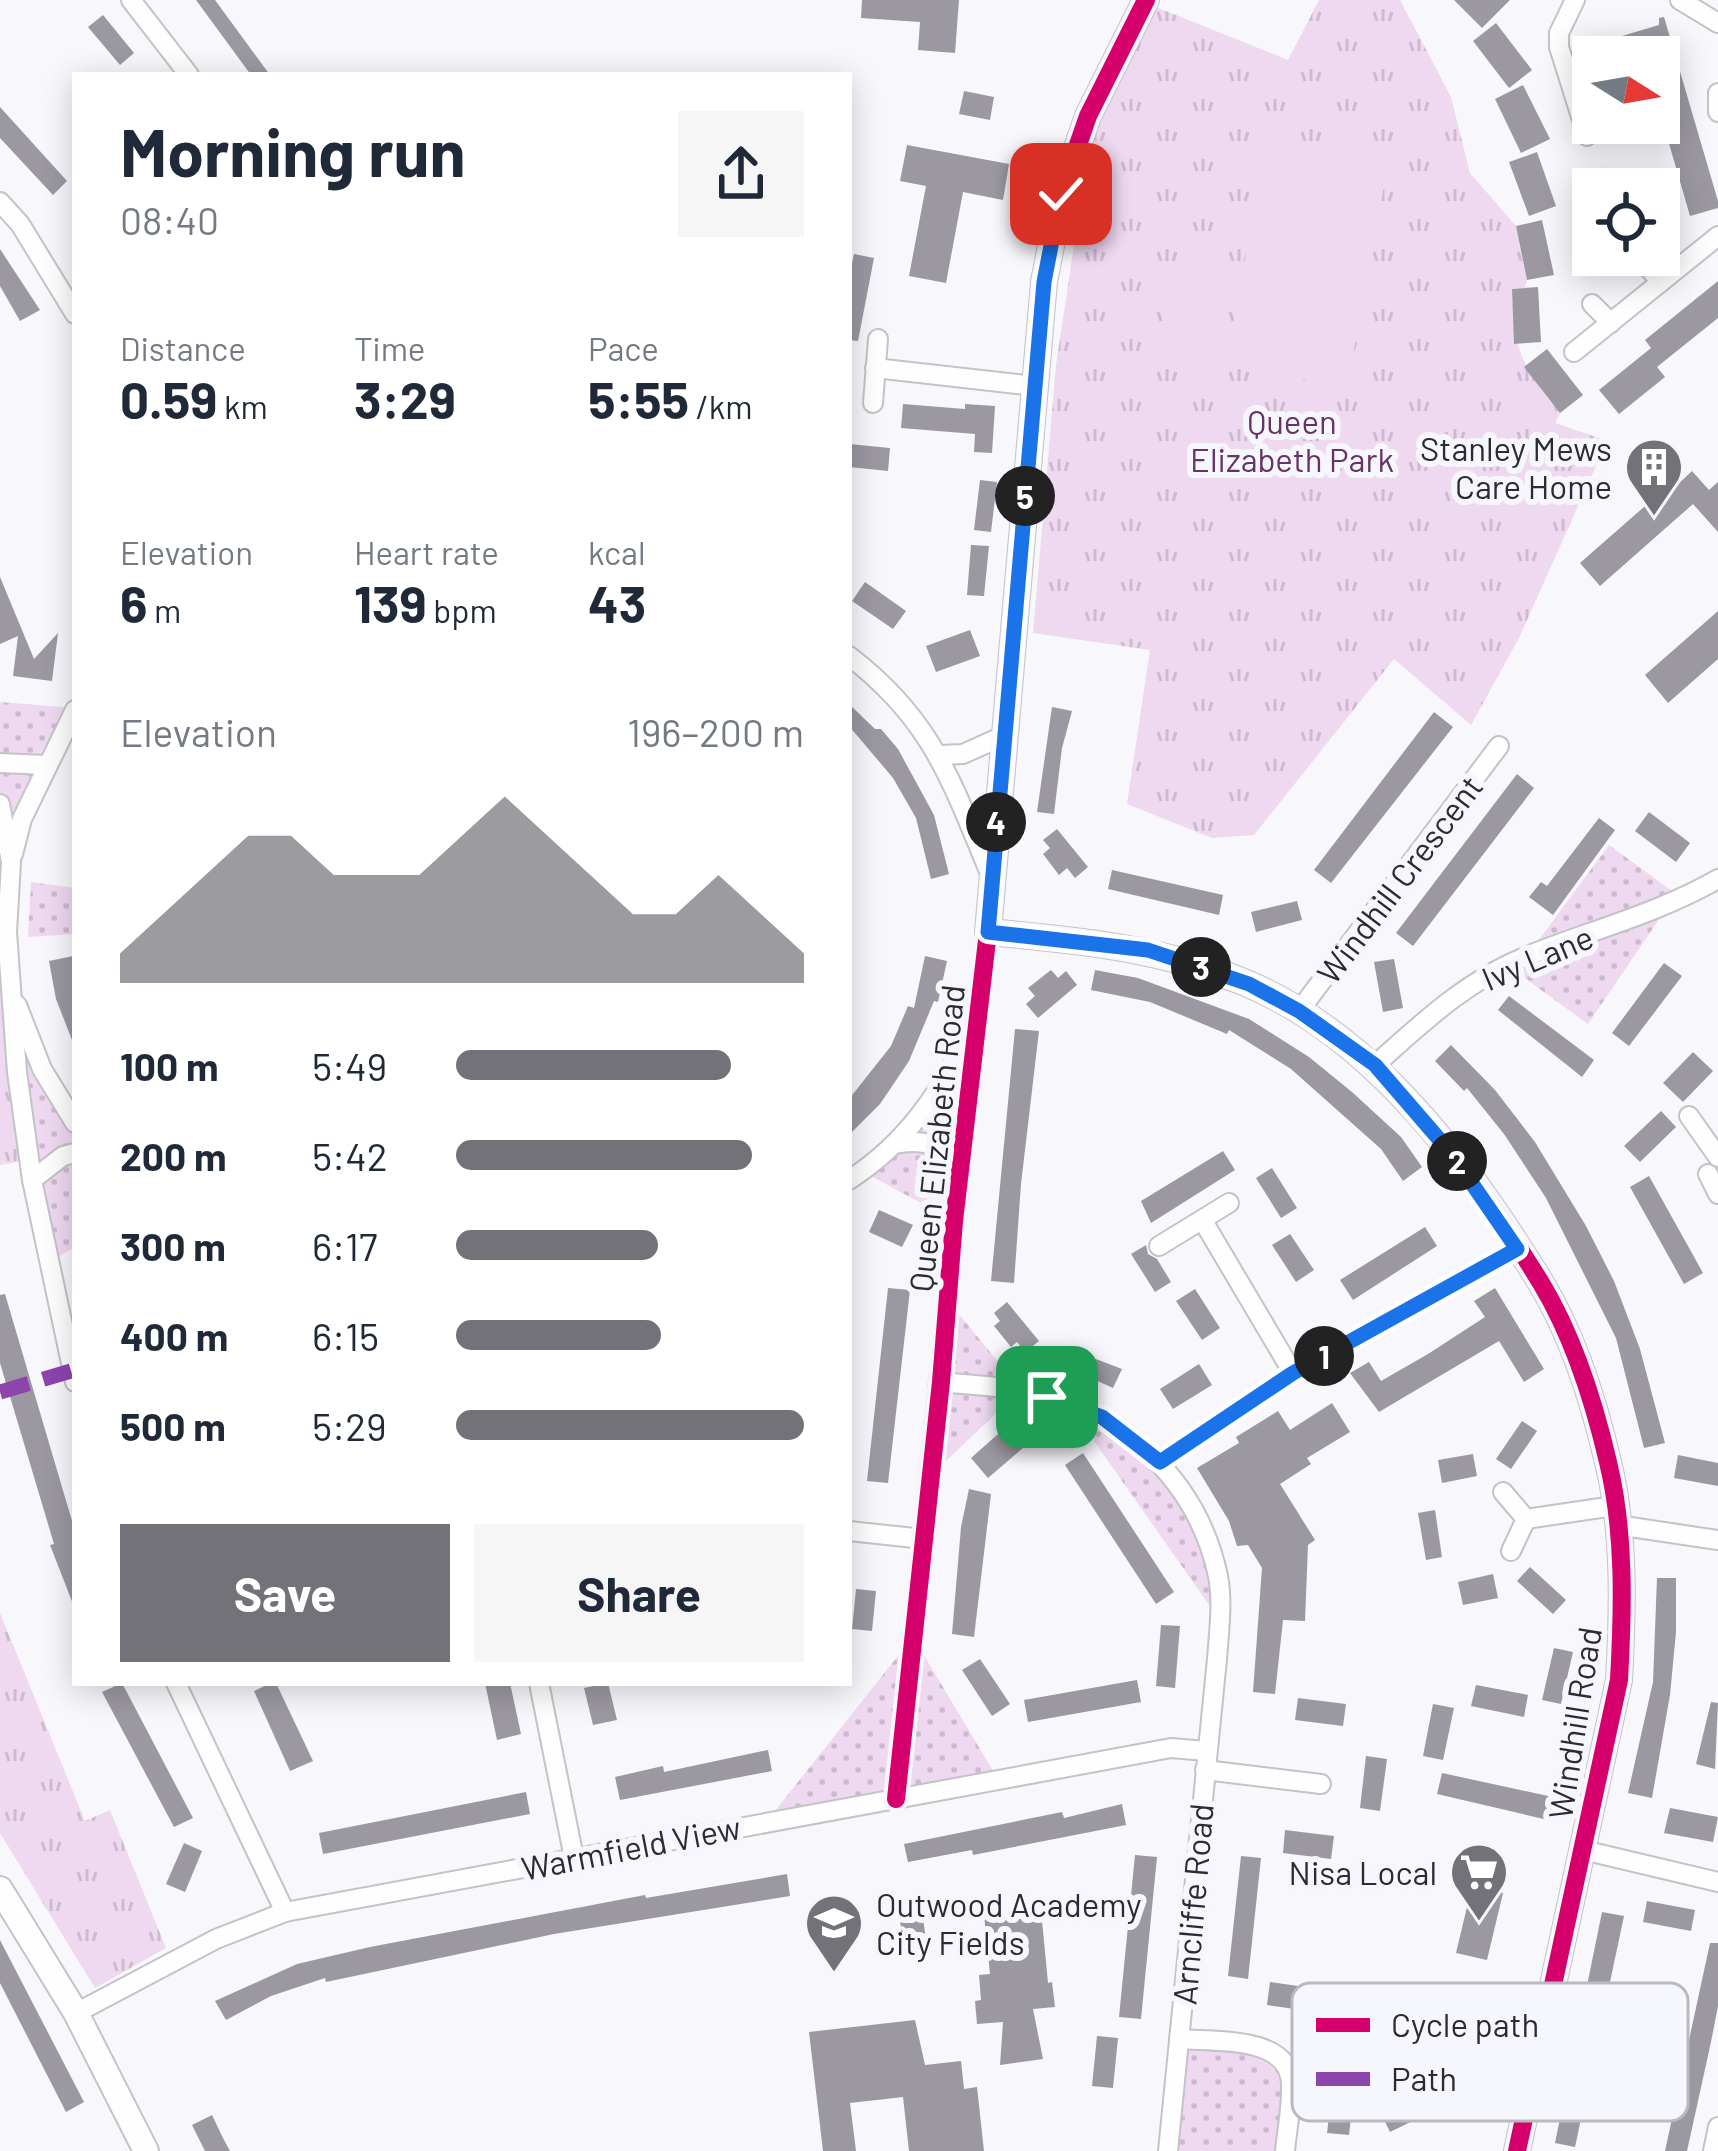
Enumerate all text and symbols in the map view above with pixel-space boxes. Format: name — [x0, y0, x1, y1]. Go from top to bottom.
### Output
north arrow — [1572, 36, 1680, 144]
map controls — [1572, 36, 1680, 276]
text: Morning run — [120, 111, 466, 190]
button: share — [678, 111, 804, 237]
pin — [1010, 143, 1112, 245]
icon: check — [1028, 161, 1094, 227]
button: locate — [1572, 168, 1680, 276]
text: 08:40 — [120, 196, 219, 243]
text: Distance — [120, 328, 246, 368]
text: Time — [354, 328, 425, 368]
text: Pace — [588, 328, 659, 368]
text: 0.59 — [120, 368, 217, 429]
text: 3:29 — [354, 368, 456, 429]
text: 5:55 — [588, 368, 689, 429]
text: km — [217, 386, 268, 426]
text: /km — [689, 386, 753, 426]
park label: Queen Elizabeth Park — [1190, 401, 1394, 479]
place label: Stanley Mews Care Home — [1420, 428, 1612, 506]
building icon: Stanley Mews Care Home — [1623, 436, 1685, 518]
pin: 5 — [995, 466, 1055, 526]
text: 5 — [1016, 476, 1034, 516]
text: Elevation — [120, 532, 253, 572]
text: Heart rate — [354, 532, 499, 572]
text: kcal — [588, 532, 646, 572]
text: 6 — [120, 572, 147, 633]
text: 139 — [354, 572, 427, 633]
text: 43 — [588, 572, 646, 633]
text: m — [147, 590, 181, 630]
text: bpm — [427, 590, 497, 630]
text: Elevation — [120, 708, 277, 755]
text: 196–200 m — [627, 708, 804, 755]
street label: Windhill Crescent — [1308, 767, 1490, 991]
pin: 4 — [966, 792, 1026, 852]
text: 4 — [986, 802, 1006, 842]
street label: Ivy Lane — [1475, 916, 1599, 998]
pin: 3 — [1171, 937, 1231, 997]
text: 3 — [1192, 947, 1210, 987]
street label: Queen Elizabeth Road — [900, 983, 972, 1293]
text: 100 m — [120, 1042, 219, 1089]
text: 5:49 — [312, 1042, 387, 1089]
pin: 2 — [1427, 1131, 1487, 1191]
text: 200 m — [120, 1132, 227, 1179]
text: 5:42 — [312, 1132, 388, 1179]
text: 2 — [1448, 1141, 1466, 1181]
text: 300 m — [120, 1222, 226, 1269]
text: 6:17 — [312, 1222, 377, 1269]
text: 400 m — [120, 1312, 228, 1359]
text: 6:15 — [312, 1312, 379, 1359]
pin: 1 — [1294, 1326, 1354, 1386]
text: 1 — [1318, 1336, 1330, 1376]
pin — [996, 1346, 1098, 1448]
icon: arrive — [1014, 1364, 1080, 1430]
text: 500 m — [120, 1402, 226, 1449]
text: 5:29 — [312, 1402, 387, 1449]
button: Save — [120, 1524, 450, 1662]
button: Share — [474, 1524, 804, 1662]
street label: Windhill Road — [1539, 1624, 1609, 1822]
street label: Arncliffe Road — [1163, 1802, 1221, 2006]
street label: Warmfield View — [518, 1806, 744, 1888]
supermarket icon: Nisa Local — [1448, 1841, 1510, 1923]
place label: Nisa Local — [1289, 1852, 1437, 1892]
place label: Outwood Academy City Fields — [876, 1884, 1142, 1962]
school or university icon: Outwood Academy City Fields — [803, 1892, 865, 1974]
legend — [1292, 1983, 1688, 2121]
text: Cycle path — [1391, 2004, 1539, 2044]
text: Path — [1391, 2058, 1457, 2098]

